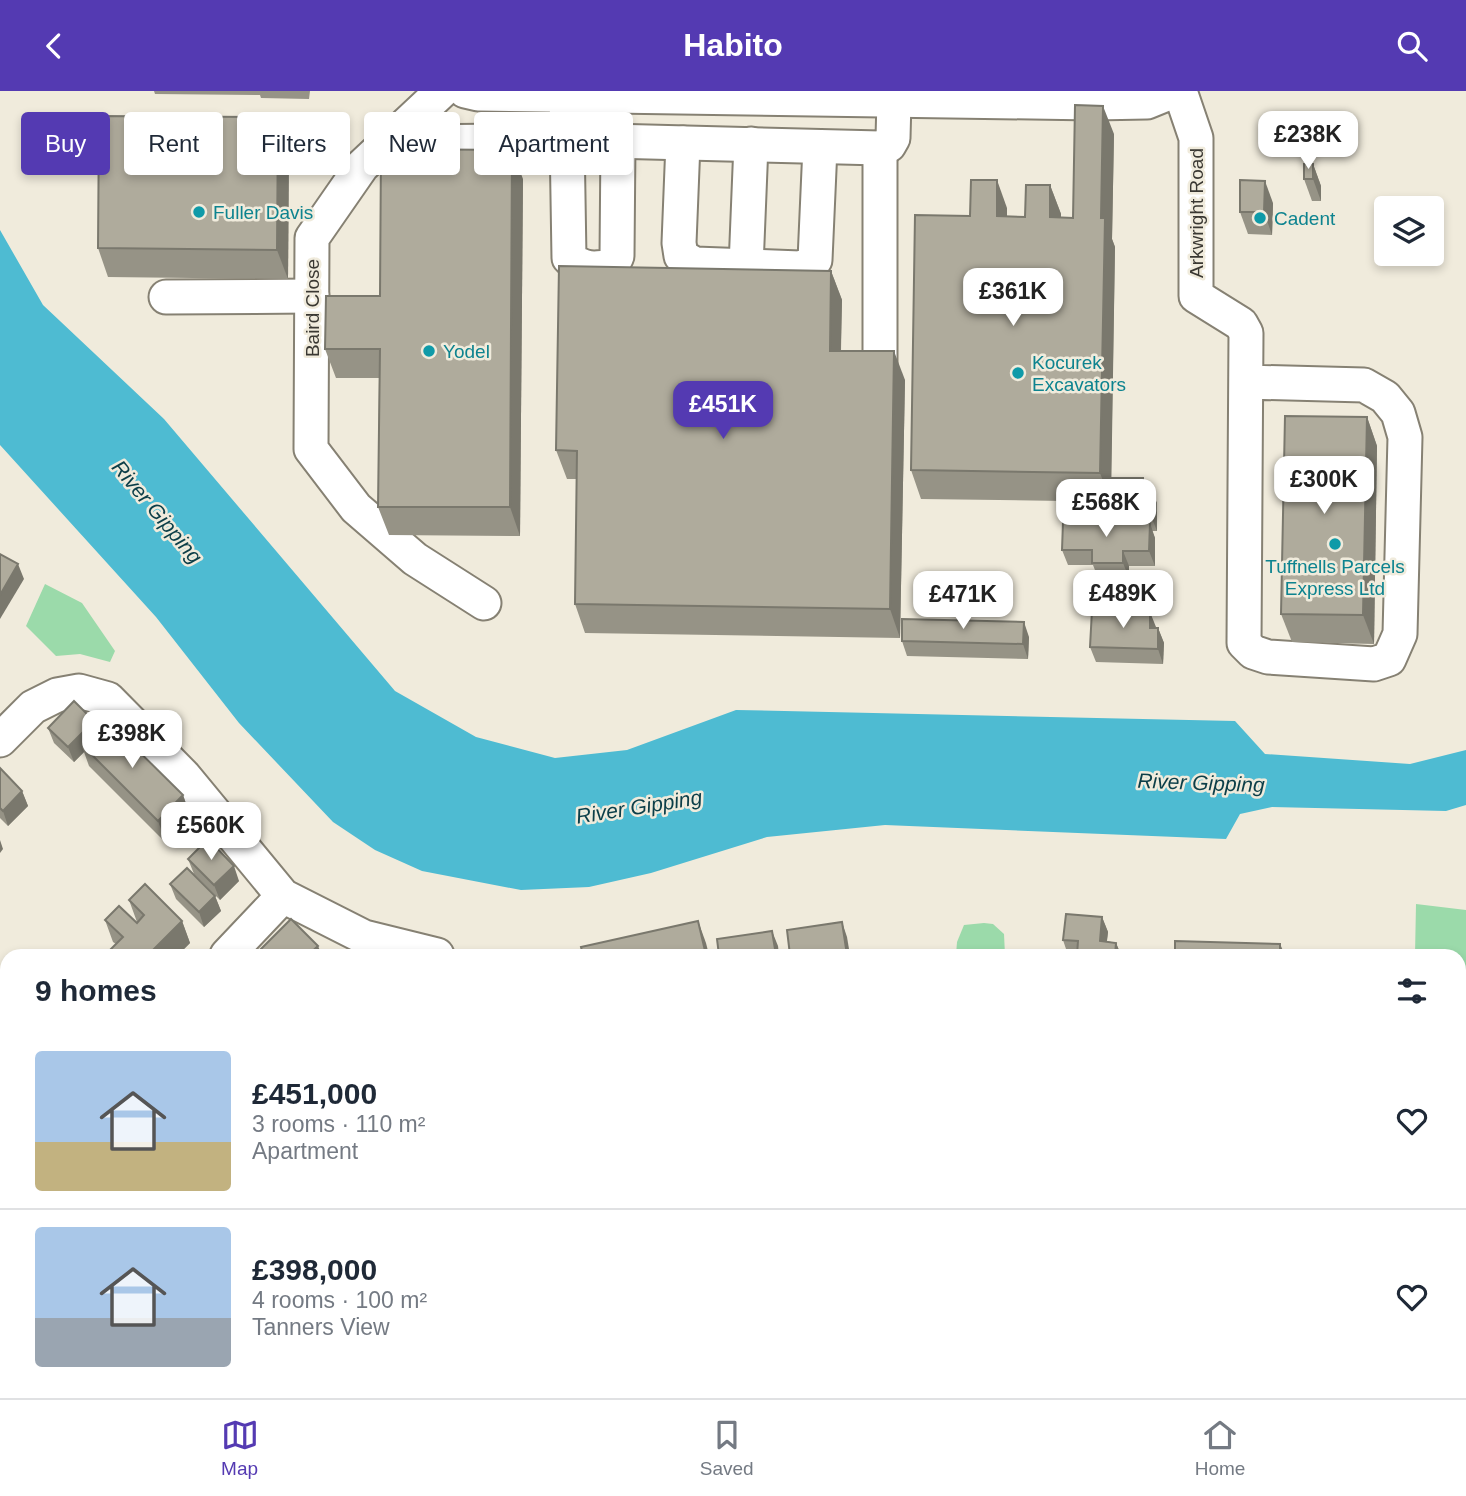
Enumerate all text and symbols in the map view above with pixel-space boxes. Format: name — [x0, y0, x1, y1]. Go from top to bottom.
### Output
icon: back — [35, 27, 73, 65]
text: Habito — [683, 27, 783, 63]
icon: search — [1393, 27, 1431, 65]
pin: £238K — [1259, 111, 1357, 171]
chip: Buy — [21, 112, 110, 175]
chip: Rent — [124, 112, 223, 175]
chip: Filters — [237, 112, 350, 175]
chip: New — [364, 112, 460, 175]
chip: Apartment — [474, 112, 633, 175]
text: £238K — [1274, 121, 1342, 147]
street label: Arkwright Road — [1186, 148, 1207, 278]
map controls — [1374, 196, 1444, 266]
button: layers — [1374, 196, 1444, 266]
place label: Fuller Davis — [213, 202, 313, 223]
marker: Fuller Davis — [191, 204, 207, 220]
place label: Cadent — [1274, 208, 1336, 229]
marker: Cadent — [1252, 210, 1268, 226]
street label: Baird Close — [302, 259, 323, 357]
pin: £361K — [964, 268, 1062, 328]
text: £361K — [979, 278, 1047, 304]
place label: Yodel — [443, 341, 490, 362]
marker: Yodel — [421, 343, 437, 359]
place label: Kocurek Excavators — [1032, 352, 1126, 395]
marker: Kocurek Excavators — [1010, 365, 1026, 381]
pin: £451K — [674, 381, 772, 441]
text: £451K — [689, 391, 757, 417]
water label: River Gipping — [108, 456, 207, 568]
pin: £300K — [1275, 457, 1373, 516]
text: £300K — [1290, 466, 1358, 492]
pin: £568K — [1057, 479, 1155, 539]
text: £568K — [1072, 489, 1140, 515]
marker: Tuffnells Parcels Express Ltd — [1327, 536, 1343, 552]
place label: Tuffnells Parcels Express Ltd — [1265, 556, 1405, 599]
pin: £471K — [914, 571, 1012, 631]
pin: £489K — [1074, 571, 1172, 630]
text: £489K — [1089, 580, 1157, 606]
text: £471K — [929, 581, 997, 607]
pin: £398K — [83, 711, 181, 770]
text: £398K — [98, 720, 166, 746]
water label: River Gipping — [1137, 769, 1265, 796]
water label: River Gipping — [574, 785, 704, 828]
pin: £560K — [162, 803, 260, 862]
text: £560K — [177, 812, 245, 838]
icon: filters — [1393, 972, 1431, 1010]
text: 9 homes — [35, 974, 157, 1007]
text: £451,000 — [252, 1077, 377, 1110]
icon: home — [91, 1079, 175, 1163]
icon: heart — [1393, 1102, 1431, 1140]
text: 3 rooms · 110 m² — [252, 1111, 425, 1137]
text: Apartment — [252, 1138, 358, 1164]
text: £398,000 — [252, 1253, 377, 1286]
icon: home — [91, 1255, 175, 1339]
icon: heart — [1393, 1278, 1431, 1316]
text: 4 rooms · 100 m² — [252, 1287, 427, 1313]
text: Tanners View — [252, 1314, 390, 1340]
tab: Map — [221, 1416, 259, 1480]
tab: Saved — [700, 1416, 754, 1480]
tab: Home — [1195, 1416, 1245, 1480]

